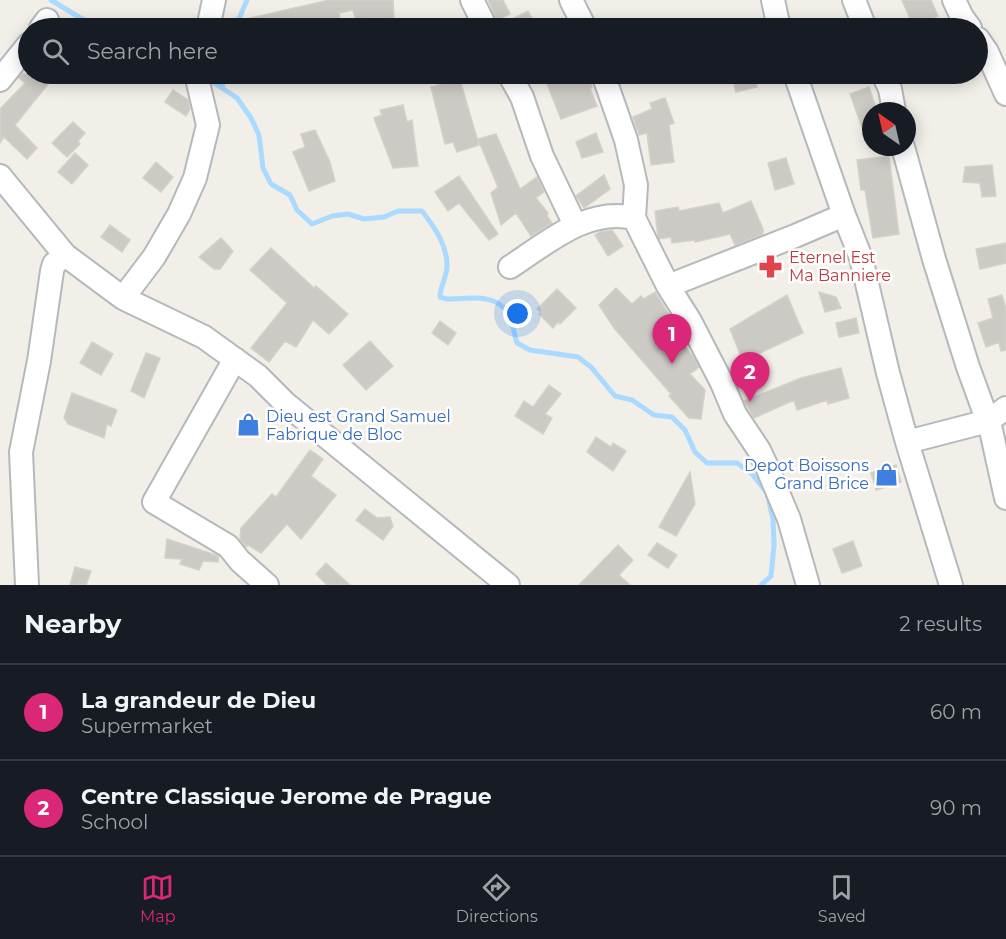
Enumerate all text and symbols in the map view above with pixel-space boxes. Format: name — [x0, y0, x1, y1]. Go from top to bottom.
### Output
search box — [18, 18, 988, 84]
icon: search — [39, 35, 72, 68]
text: Search here — [87, 38, 218, 65]
north arrow — [862, 102, 916, 156]
place label: Eternel Est Ma Banniere — [789, 248, 891, 285]
pharmacy icon: Eternel Est Ma Banniere — [758, 253, 784, 279]
your location — [503, 299, 532, 328]
pin: 1 — [652, 314, 692, 364]
pin: 2 — [730, 352, 770, 402]
place label: Dieu est Grand Samuel Fabrique de Bloc — [266, 407, 451, 444]
shop icon: Dieu est Grand Samuel Fabrique de Bloc — [235, 412, 261, 438]
place label: Depot Boissons Grand Brice — [744, 456, 869, 493]
shop icon: Depot Boissons Grand Brice — [874, 461, 900, 487]
text: Nearby — [24, 608, 121, 640]
text: 2 results — [899, 612, 982, 636]
text: La grandeur de Dieu — [81, 687, 316, 714]
text: 1 — [40, 700, 47, 724]
text: 60 m — [930, 700, 982, 724]
text: Supermarket — [81, 714, 213, 738]
text: Centre Classique Jerome de Prague — [81, 783, 492, 810]
text: 2 — [38, 796, 49, 820]
text: 90 m — [930, 796, 982, 820]
text: School — [81, 810, 148, 834]
tab: Map — [140, 871, 176, 926]
tab: Directions — [456, 871, 538, 926]
tab: Saved — [818, 871, 866, 926]

